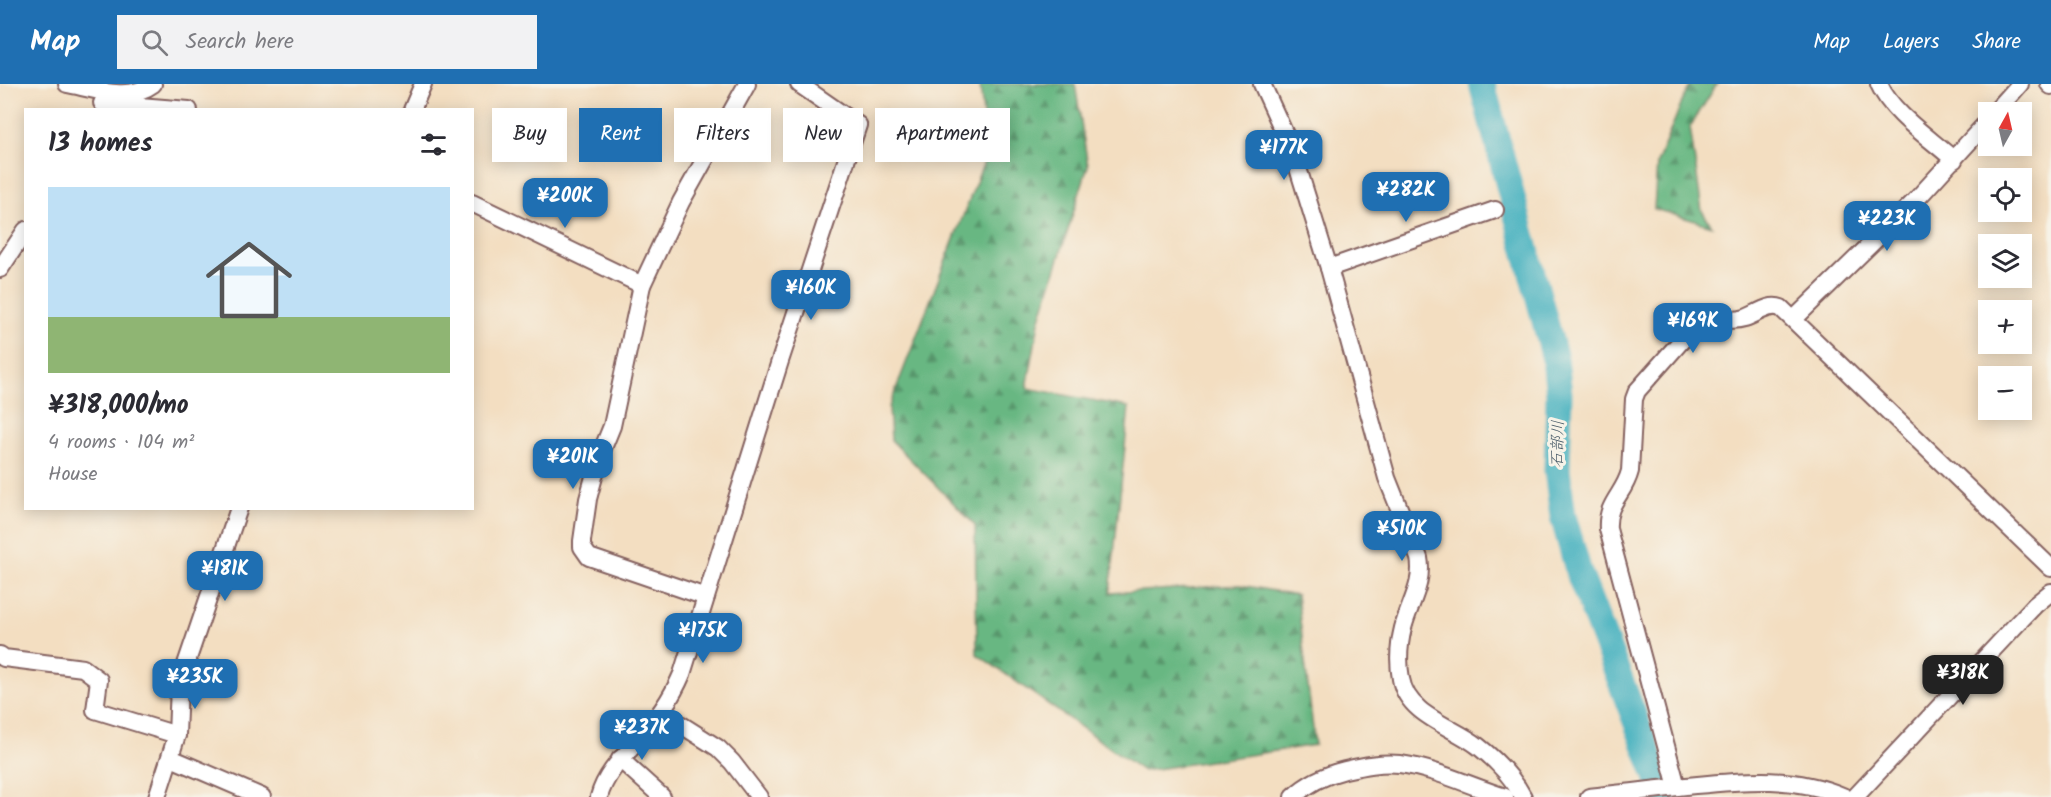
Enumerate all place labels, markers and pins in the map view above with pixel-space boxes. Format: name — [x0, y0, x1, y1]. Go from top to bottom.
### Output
pin: ¥177K — [1242, 130, 1326, 181]
pin: ¥282K — [1364, 172, 1448, 223]
pin: ¥200K — [523, 178, 607, 229]
pin: ¥223K — [1845, 201, 1929, 252]
pin: ¥160K — [769, 270, 853, 321]
pin: ¥169K — [1651, 303, 1735, 354]
pin: ¥201K — [531, 439, 615, 490]
pin: ¥510K — [1360, 511, 1444, 562]
pin: ¥181K — [183, 551, 267, 602]
pin: ¥175K — [661, 613, 745, 664]
pin: ¥318K — [1921, 655, 2005, 706]
pin: ¥235K — [153, 659, 237, 710]
pin: ¥237K — [600, 710, 684, 761]

